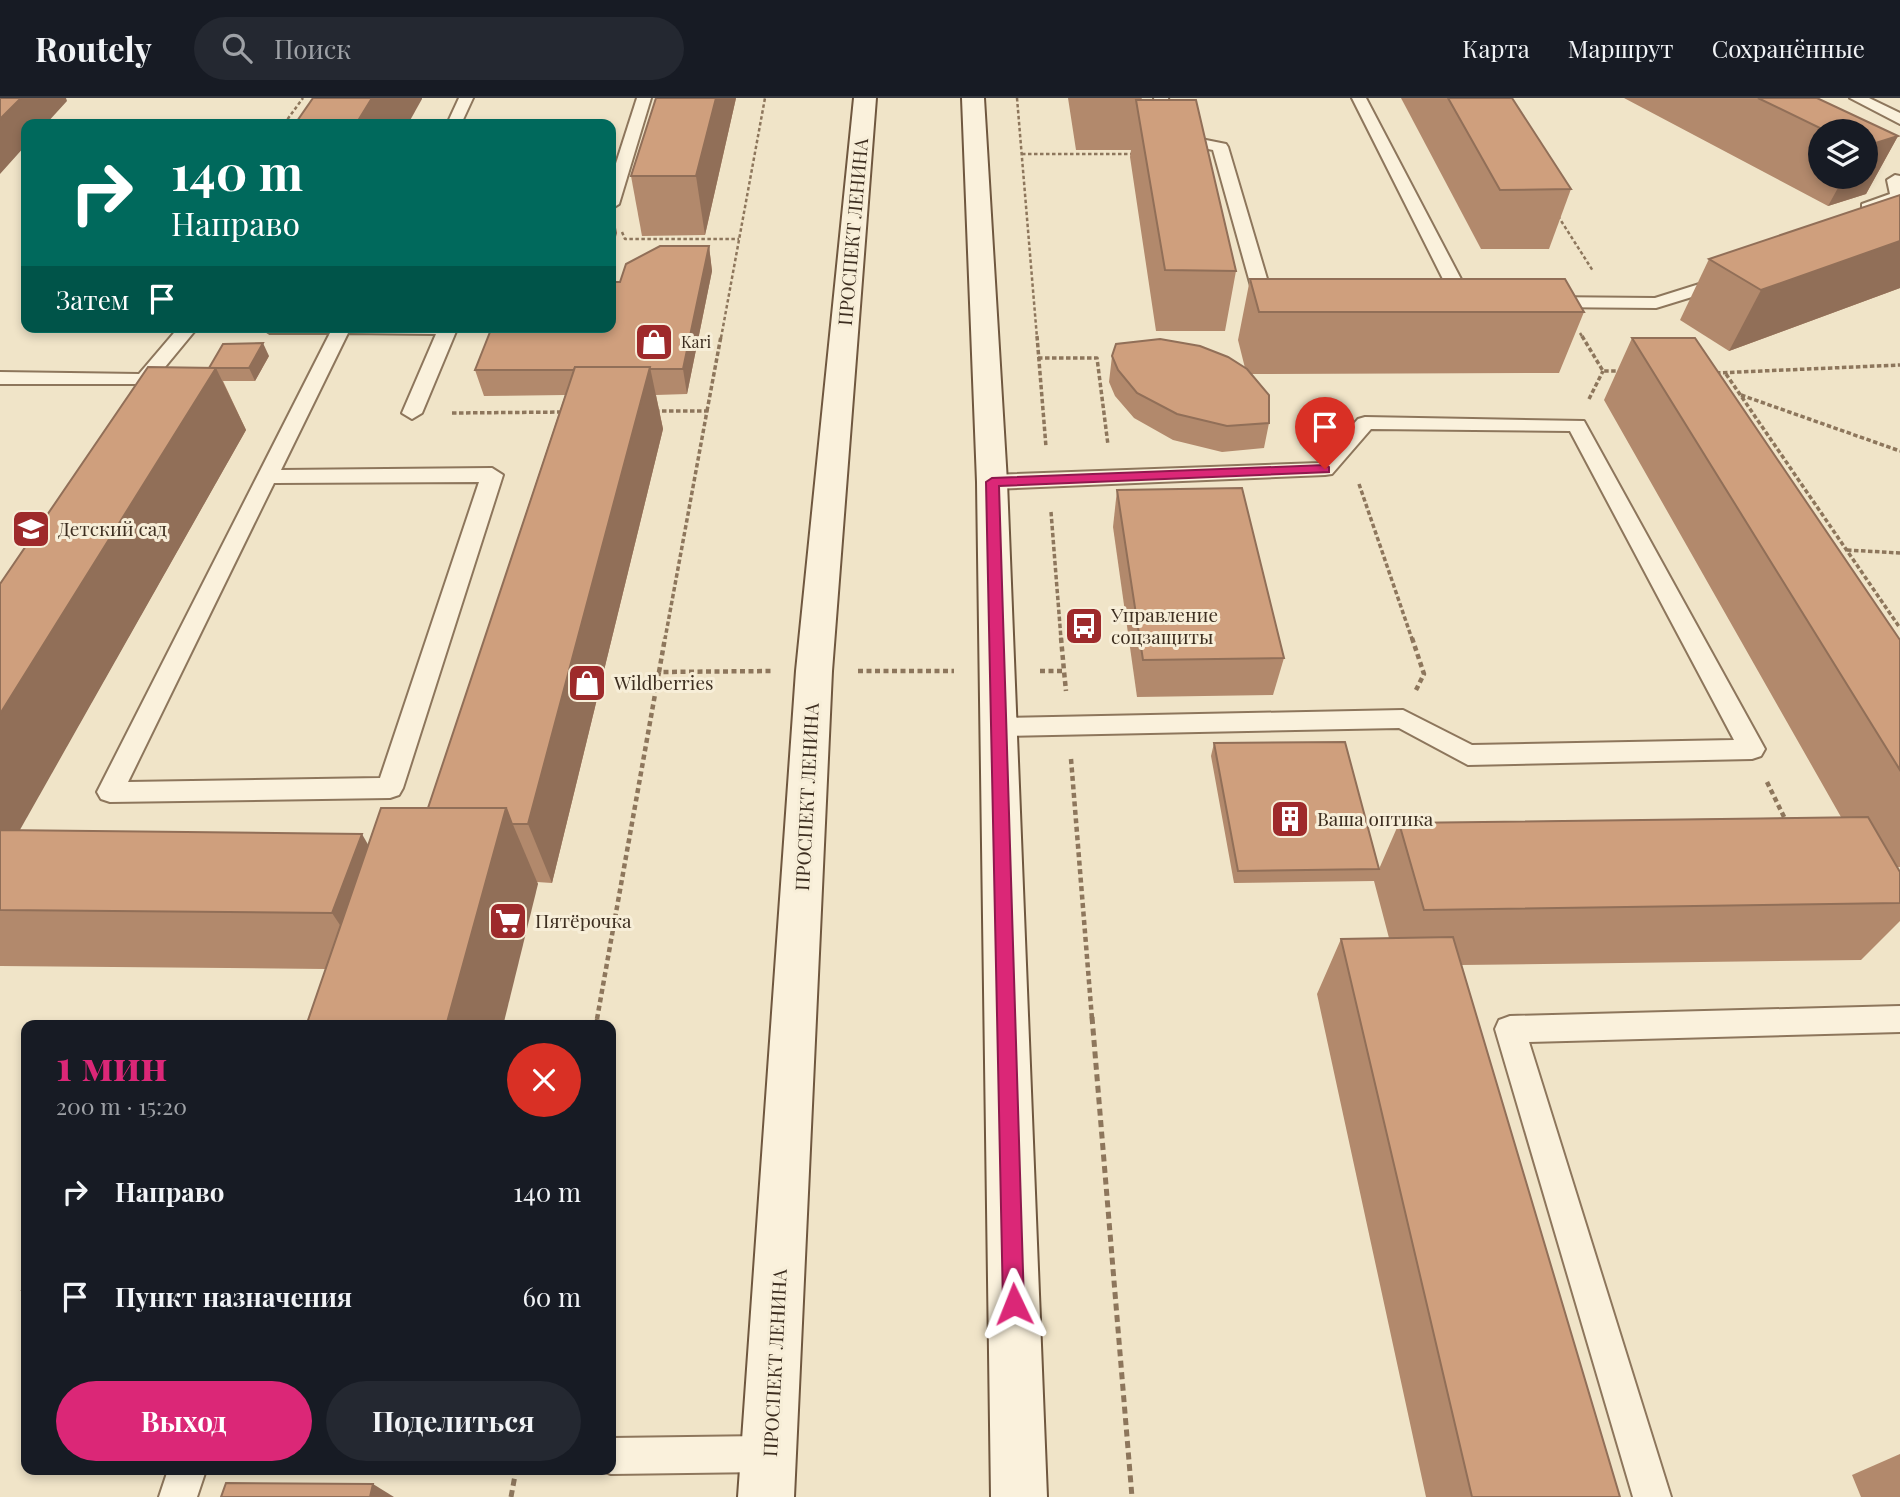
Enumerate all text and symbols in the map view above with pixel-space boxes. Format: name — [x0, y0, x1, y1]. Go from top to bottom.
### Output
search box — [194, 17, 684, 80]
text: Routely — [35, 26, 152, 70]
icon: search — [218, 29, 256, 67]
text: Поиск — [274, 31, 351, 66]
text: Карта — [1462, 32, 1530, 64]
text: Маршрут — [1568, 32, 1674, 64]
text: Сохранённые — [1712, 32, 1865, 64]
map controls — [1808, 119, 1878, 189]
button: layers — [1808, 119, 1878, 189]
street label: ПРОСПЕКТ ЛЕНИНА — [831, 136, 873, 327]
text: 140 m — [171, 138, 303, 203]
icon: right — [56, 147, 147, 238]
text: Направо — [171, 201, 300, 244]
icon: arrive — [143, 280, 181, 318]
text: Затем — [56, 282, 129, 317]
shop icon: Kari — [633, 321, 675, 363]
place label: Kari — [681, 331, 712, 352]
pin — [1295, 397, 1355, 469]
icon: arrive — [1306, 408, 1344, 446]
school or university icon: Детский сад — [10, 508, 52, 550]
place label: Детский сад — [58, 515, 167, 541]
place label: Управление соцзащиты — [1110, 601, 1218, 649]
bus stop icon: Управление соцзащиты — [1063, 605, 1105, 647]
shop icon: Wildberries — [566, 662, 608, 704]
place label: Wildberries — [613, 669, 713, 695]
street label: ПРОСПЕКТ ЛЕНИНА — [788, 701, 824, 892]
building icon: Ваша оптика — [1269, 798, 1311, 840]
place label: Ваша оптика — [1317, 805, 1434, 831]
supermarket icon: Пятёрочка — [487, 900, 529, 942]
place label: Пятёрочка — [535, 907, 632, 933]
text: 1 мин — [56, 1036, 167, 1092]
button: close — [507, 1043, 581, 1117]
text: 200 m · 15:20 — [56, 1090, 187, 1121]
icon: right — [56, 1173, 94, 1211]
text: Направо — [115, 1174, 224, 1209]
text: 140 m — [513, 1174, 581, 1209]
street label: ПРОСПЕКТ ЛЕНИНА — [756, 1267, 792, 1458]
position arrow — [977, 1267, 1051, 1341]
icon: arrive — [56, 1278, 94, 1316]
text: Пункт назначения — [115, 1279, 352, 1314]
text: 60 m — [522, 1279, 581, 1314]
button: Выход — [56, 1381, 312, 1461]
button: Поделиться — [326, 1381, 581, 1461]

